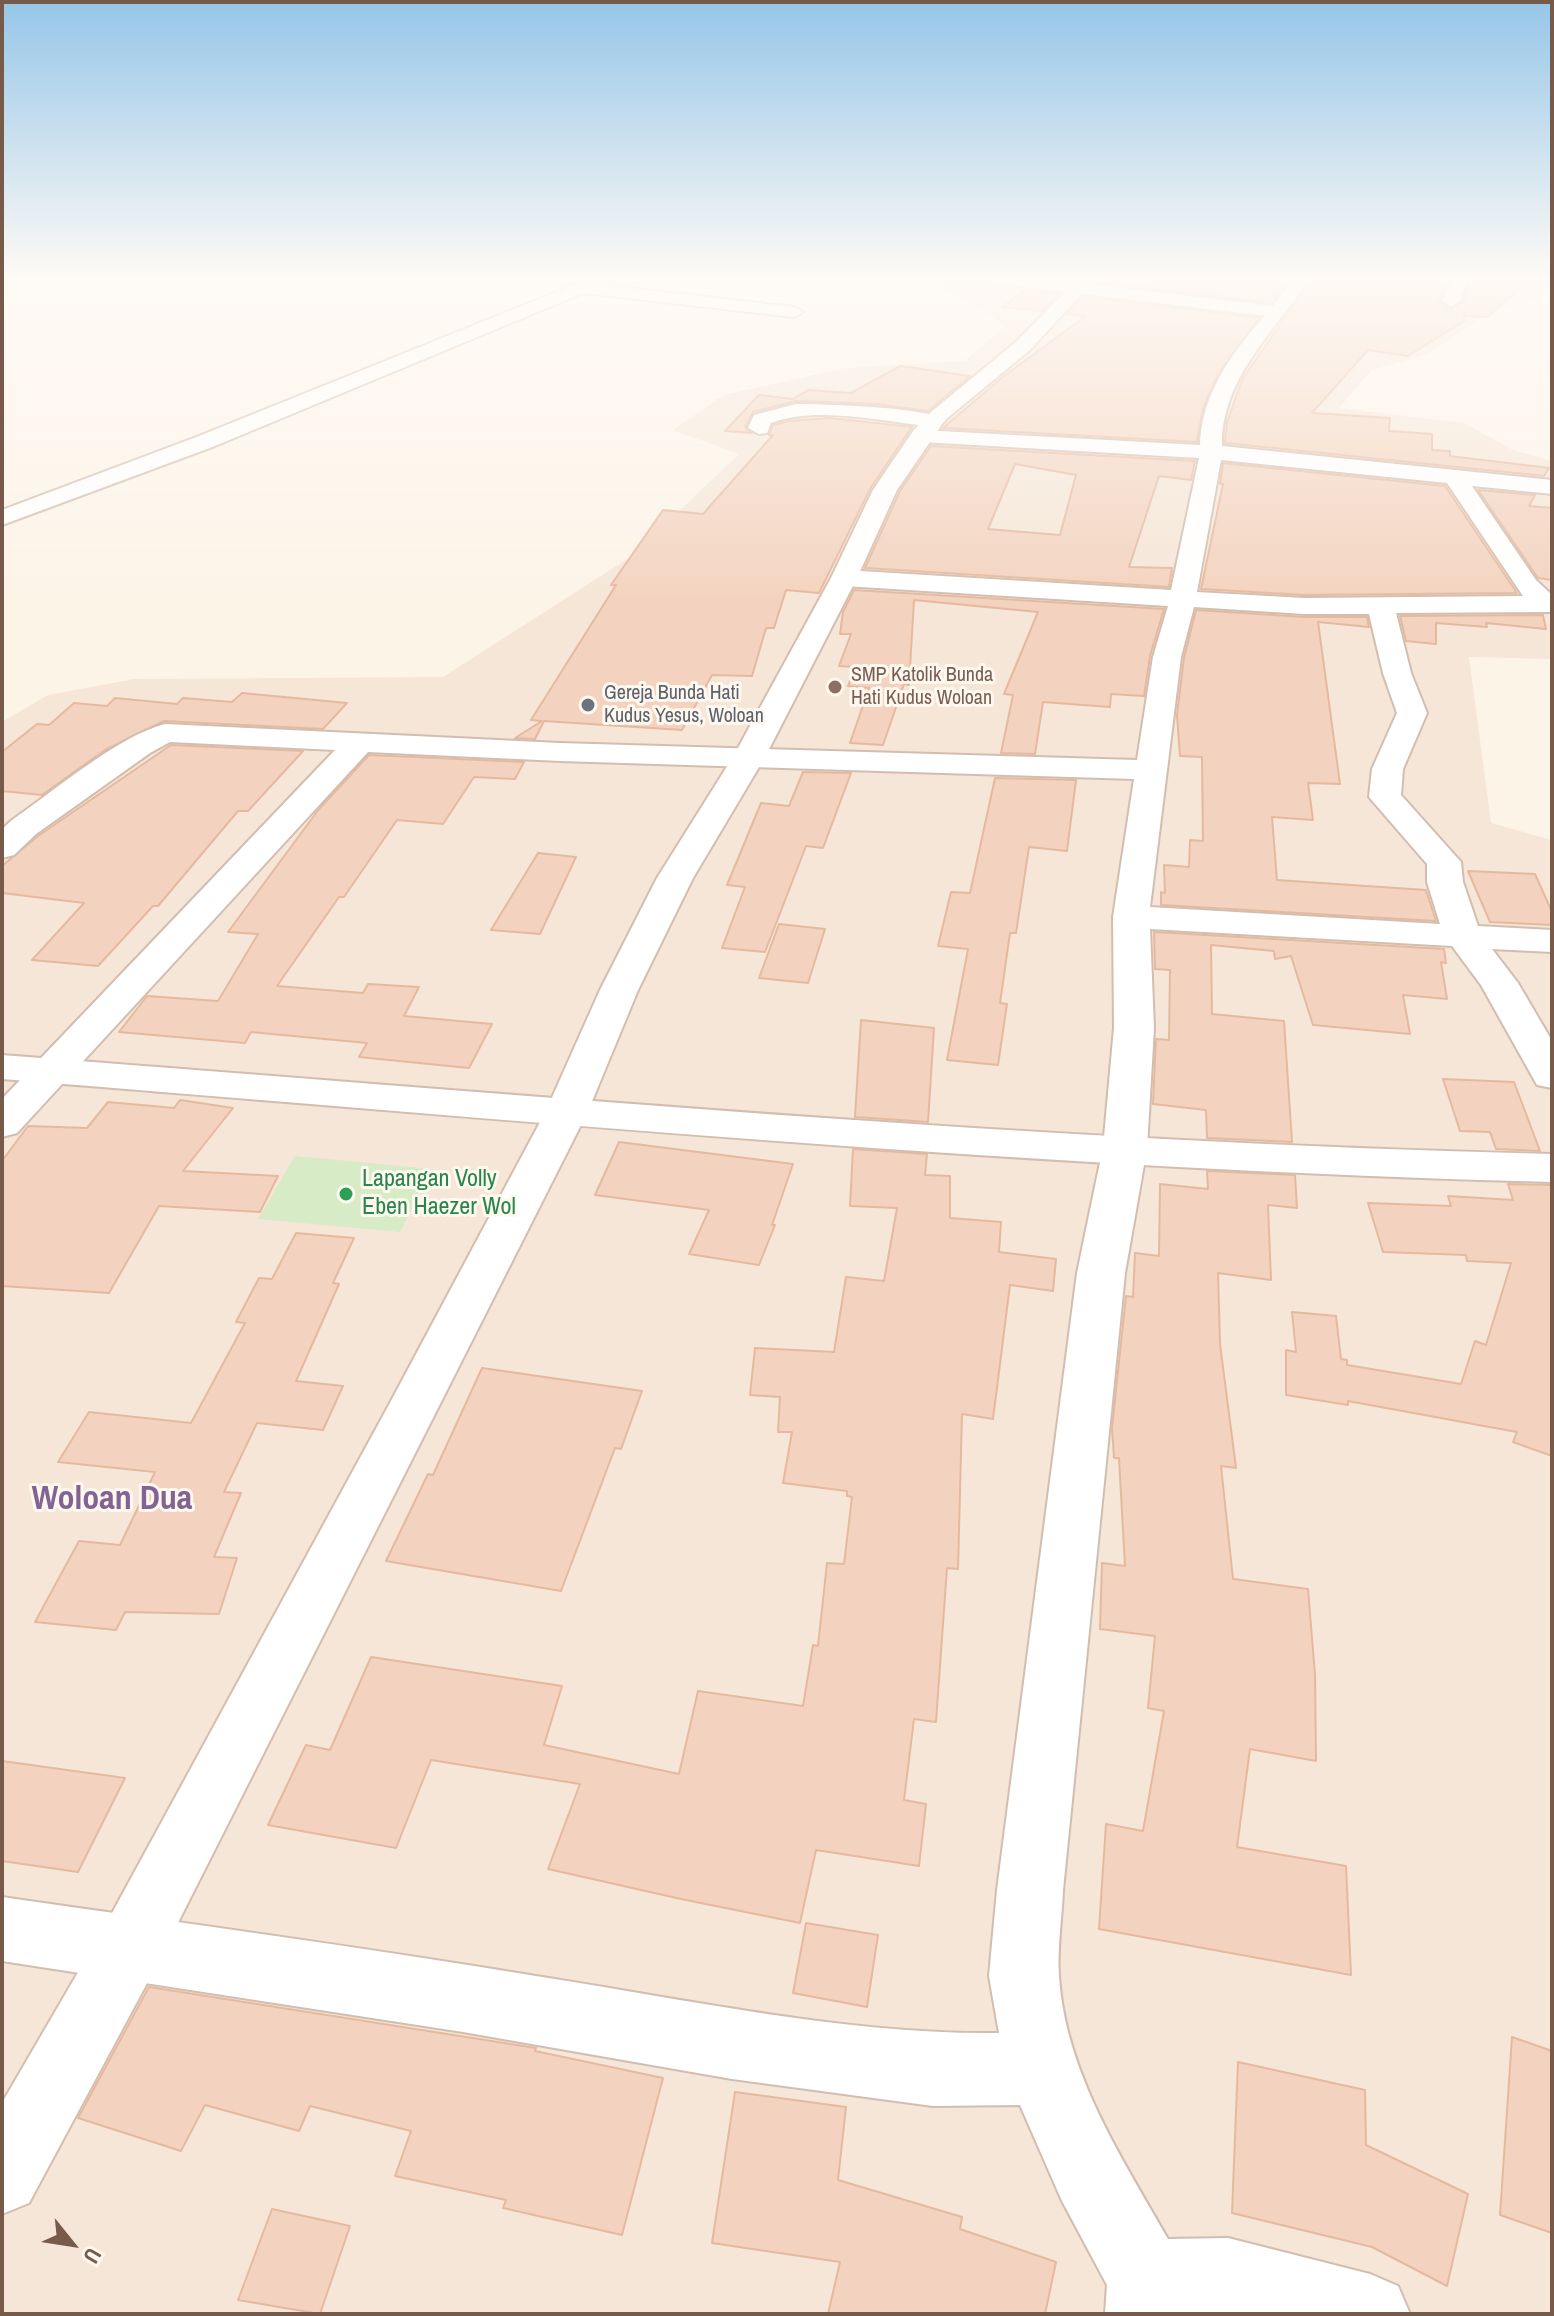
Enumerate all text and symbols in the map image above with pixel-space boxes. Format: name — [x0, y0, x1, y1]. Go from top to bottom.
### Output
place label: SMP Katolik Bunda Hati Kudus Woloan — [851, 664, 993, 711]
marker: SMP Katolik Bunda Hati Kudus Woloan — [826, 678, 844, 696]
place label: Gereja Bunda Hati Kudus Yesus, Woloan — [604, 682, 764, 729]
marker: Gereja Bunda Hati Kudus Yesus, Woloan — [579, 696, 597, 714]
place label: Lapangan Volly Eben Haezer Wol — [362, 1166, 516, 1222]
marker: Lapangan Volly Eben Haezer Wol — [337, 1185, 355, 1203]
district label: Woloan Dua — [32, 1480, 192, 1520]
north arrow — [32, 2204, 112, 2284]
text: U — [77, 2243, 109, 2269]

